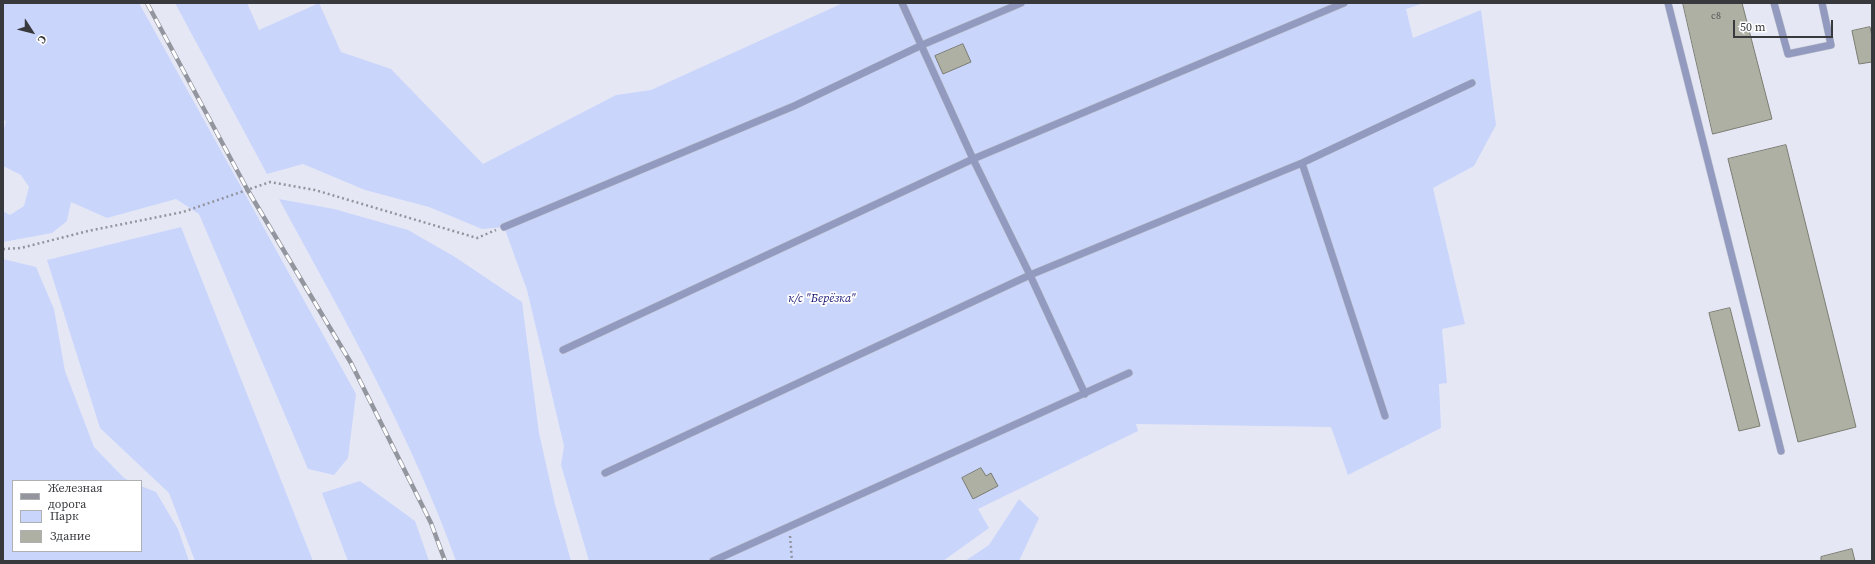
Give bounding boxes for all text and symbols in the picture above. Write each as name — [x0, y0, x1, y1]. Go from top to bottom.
house number: с8 — [1711, 10, 1721, 22]
north arrow — [12, 12, 52, 52]
scale bar — [1735, 12, 1835, 38]
text: 50 m — [1740, 19, 1766, 35]
text: С — [34, 32, 50, 47]
park label: к/с "Берёзка" — [788, 292, 856, 306]
legend — [12, 480, 142, 552]
text: Железная дорога — [48, 480, 103, 512]
text: Парк — [50, 508, 79, 524]
text: Здание — [50, 528, 91, 544]

